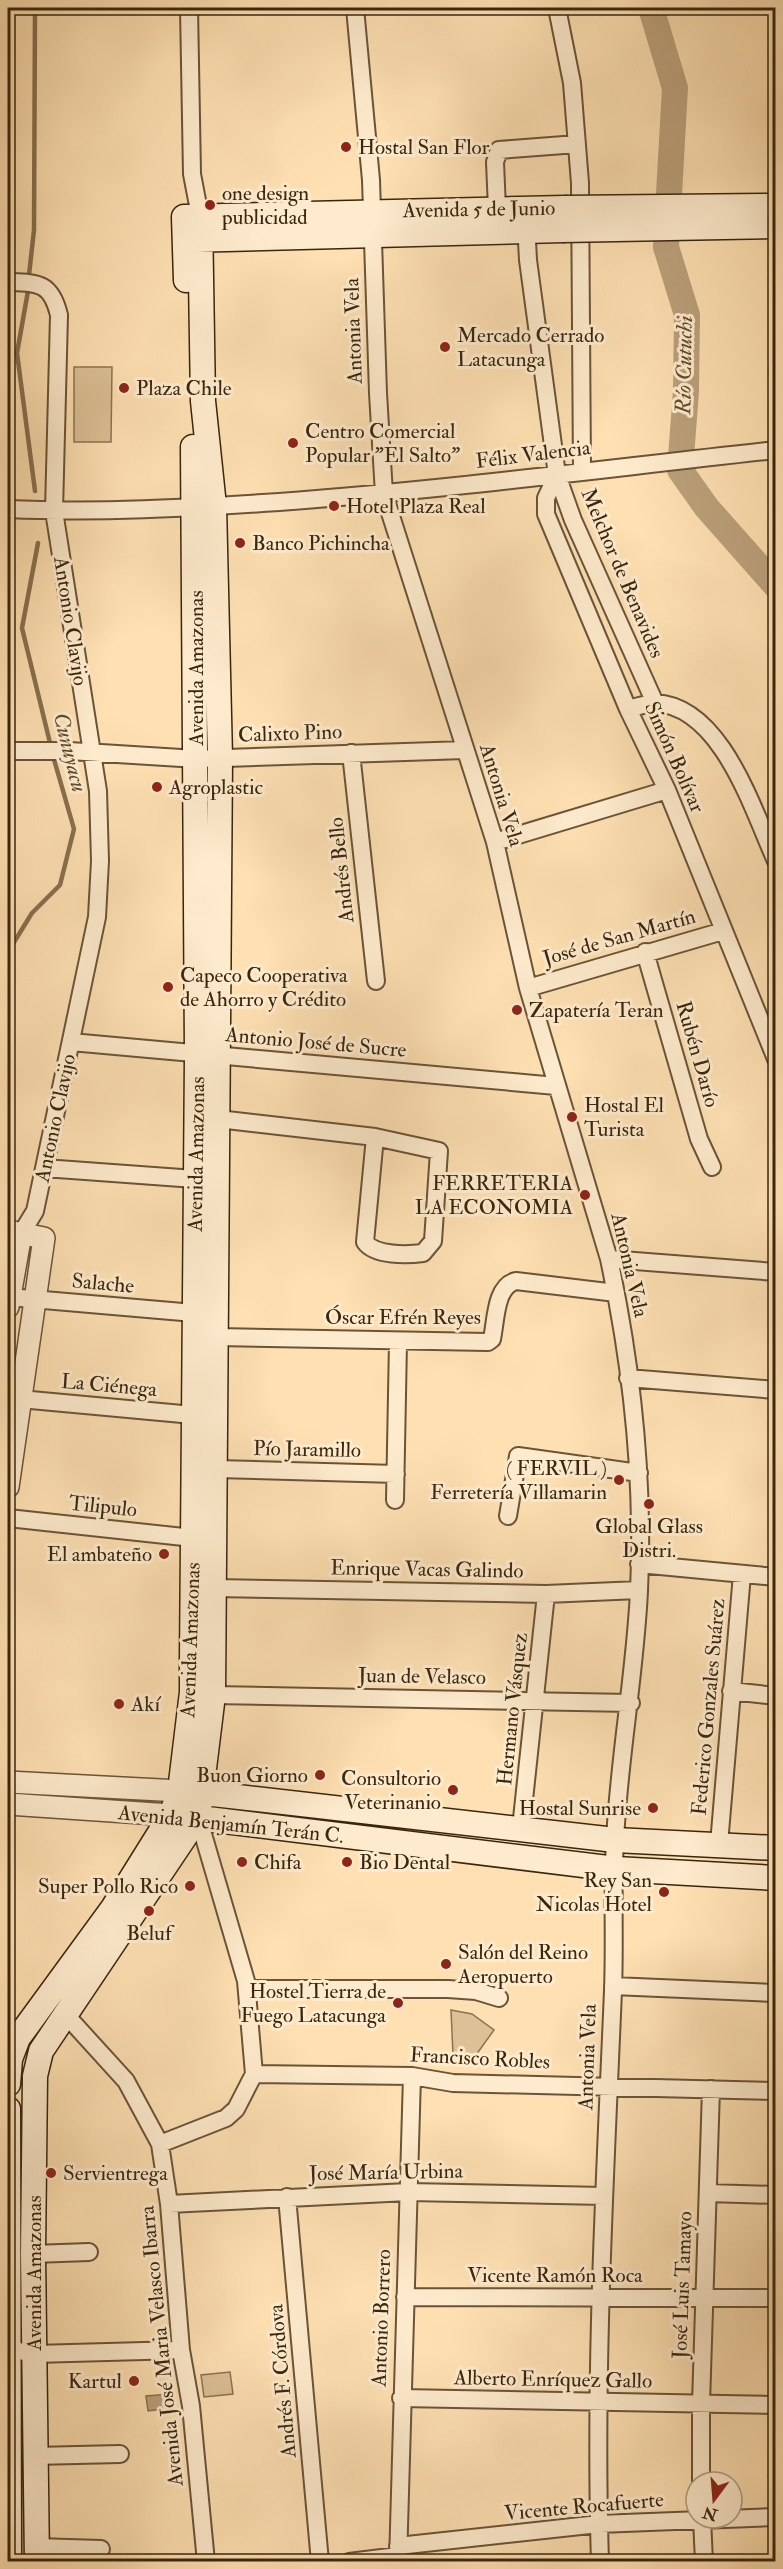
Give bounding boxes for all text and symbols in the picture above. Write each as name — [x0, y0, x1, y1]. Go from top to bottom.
place label: Hostal San Flor — [358, 134, 490, 161]
marker: Hostal San Flor — [339, 140, 353, 154]
place label: one design publicidad — [221, 180, 309, 231]
street label: Avenida 5 de Junio — [401, 195, 556, 224]
marker: one design publicidad — [203, 198, 217, 212]
street label: Antonia Vela — [338, 277, 369, 386]
water label: Río Cutuchi — [669, 315, 699, 416]
place label: Mercado Cerrado Latacunga — [457, 322, 604, 373]
marker: Mercado Cerrado Latacunga — [438, 340, 452, 354]
place label: Plaza Chile — [136, 375, 232, 402]
marker: Plaza Chile — [117, 381, 131, 395]
place label: Centro Comercial Popular "El Salto" — [305, 418, 460, 469]
street label: Félix Valencia — [474, 434, 592, 475]
marker: Centro Comercial Popular "El Salto" — [286, 436, 300, 450]
street label: Melchor de Benavides — [575, 484, 671, 662]
place label: Hotel Plaza Real — [346, 493, 486, 520]
marker: Hotel Plaza Real — [327, 499, 341, 513]
place label: Banco Pichincha — [252, 530, 390, 557]
marker: Banco Pichincha — [233, 536, 247, 550]
street label: Antonio Clavijo — [47, 554, 94, 688]
street label: Avenida Amazonas — [183, 590, 210, 747]
street label: Simón Bolívar — [638, 697, 711, 817]
water label: Cunuyacu — [47, 710, 93, 795]
street label: Calixto Pino — [238, 718, 343, 749]
street label: Antonia Vela — [473, 739, 530, 850]
place label: Agroplastic — [168, 774, 264, 801]
marker: Agroplastic — [150, 780, 164, 794]
street label: Andrés Bello — [323, 816, 361, 925]
street label: José de San Martín — [539, 903, 699, 972]
place label: Capeco Cooperativa de Ahorro y Crédito — [180, 962, 348, 1013]
marker: Capeco Cooperativa de Ahorro y Crédito — [161, 980, 175, 994]
place label: Zapatería Teran — [529, 997, 664, 1024]
street label: Rubén Darío — [670, 998, 726, 1110]
marker: Zapatería Teran — [510, 1003, 524, 1017]
street label: Antonio José de Sucre — [223, 1021, 408, 1064]
street label: Antonio Clavijo — [29, 1052, 82, 1186]
street label: Avenida Amazonas — [182, 1076, 211, 1233]
place label: Hostal El Turista — [584, 1092, 665, 1143]
marker: Hostal El Turista — [565, 1110, 579, 1124]
place label: FERRETERIA LA ECONOMIA — [415, 1170, 573, 1221]
marker: FERRETERIA LA ECONOMIA — [578, 1188, 592, 1202]
street label: Antonia Vela — [604, 1209, 655, 1320]
street label: Salache — [71, 1267, 136, 1300]
street label: Óscar Efrén Reyes — [325, 1304, 481, 1331]
street label: La Ciénega — [60, 1368, 158, 1403]
street label: Pío Jaramillo — [253, 1435, 361, 1464]
place label: ( FERVIL ) Ferretería Villamarin — [430, 1455, 607, 1506]
marker: ( FERVIL ) Ferretería Villamarin — [612, 1473, 626, 1487]
street label: Tilipulo — [67, 1489, 138, 1524]
marker: Global Glass Distri. — [642, 1497, 656, 1511]
place label: Global Glass Distri. — [595, 1513, 703, 1564]
place label: El ambateño — [47, 1541, 152, 1568]
marker: El ambateño — [157, 1547, 171, 1561]
street label: Enrique Vacas Galindo — [330, 1554, 524, 1585]
street label: Avenida Amazonas — [174, 1562, 207, 1719]
street label: Federico Gonzales Suárez — [686, 1597, 731, 1817]
street label: Hermano Vásquez — [491, 1631, 534, 1787]
street label: Juan de Velasco — [357, 1662, 486, 1691]
place label: Akí — [130, 1691, 161, 1718]
marker: Akí — [112, 1697, 126, 1711]
place label: Buon Giorno — [196, 1762, 308, 1789]
place label: Consultorio Veterinanio — [341, 1765, 441, 1816]
marker: Buon Giorno — [313, 1768, 327, 1782]
marker: Consultorio Veterinanio — [446, 1783, 460, 1797]
place label: Hostal Sunrise — [519, 1795, 641, 1822]
street label: Avenida Benjamín Terán C. — [116, 1799, 345, 1850]
marker: Hostal Sunrise — [646, 1801, 660, 1815]
place label: Chifa — [254, 1849, 302, 1876]
place label: Bio Dental — [359, 1849, 451, 1876]
marker: Chifa — [235, 1855, 249, 1869]
marker: Bio Dental — [340, 1855, 354, 1869]
place label: Rey San Nicolas Hotel — [536, 1867, 653, 1918]
place label: Super Pollo Rico — [38, 1873, 178, 1900]
marker: Super Pollo Rico — [183, 1879, 197, 1893]
marker: Rey San Nicolas Hotel — [657, 1885, 671, 1899]
marker: Beluf — [142, 1904, 156, 1918]
place label: Beluf — [126, 1920, 175, 1947]
place label: Salón del Reino Aeropuerto — [457, 1939, 588, 1990]
marker: Salón del Reino Aeropuerto — [439, 1957, 453, 1971]
place label: Hostel Tierra de Fuego Latacunga — [240, 1978, 386, 2029]
marker: Hostel Tierra de Fuego Latacunga — [391, 1996, 405, 2010]
street label: Antonia Vela — [572, 2003, 603, 2112]
street label: Francisco Robles — [409, 2041, 551, 2076]
street label: José María Urbina — [308, 2158, 464, 2187]
place label: Servientrega — [63, 2160, 168, 2187]
marker: Servientrega — [44, 2166, 58, 2180]
street label: Avenida Amazonas — [21, 2195, 48, 2352]
street label: Avenida José Maria Velasco Ibarra — [133, 2204, 190, 2488]
street label: José Luis Tamayo — [666, 2211, 699, 2360]
street label: Antonio Borrero — [366, 2249, 397, 2388]
street label: Vicente Ramón Roca — [467, 2262, 643, 2289]
street label: Andrés F. Córdova — [262, 2303, 303, 2460]
street label: Alberto Enríquez Gallo — [453, 2364, 652, 2395]
place label: Kartul — [68, 2368, 123, 2395]
marker: Kartul — [127, 2374, 141, 2388]
north arrow — [684, 2470, 744, 2530]
street label: Vicente Rocafuerte — [503, 2486, 665, 2527]
text: N — [700, 2502, 721, 2525]

